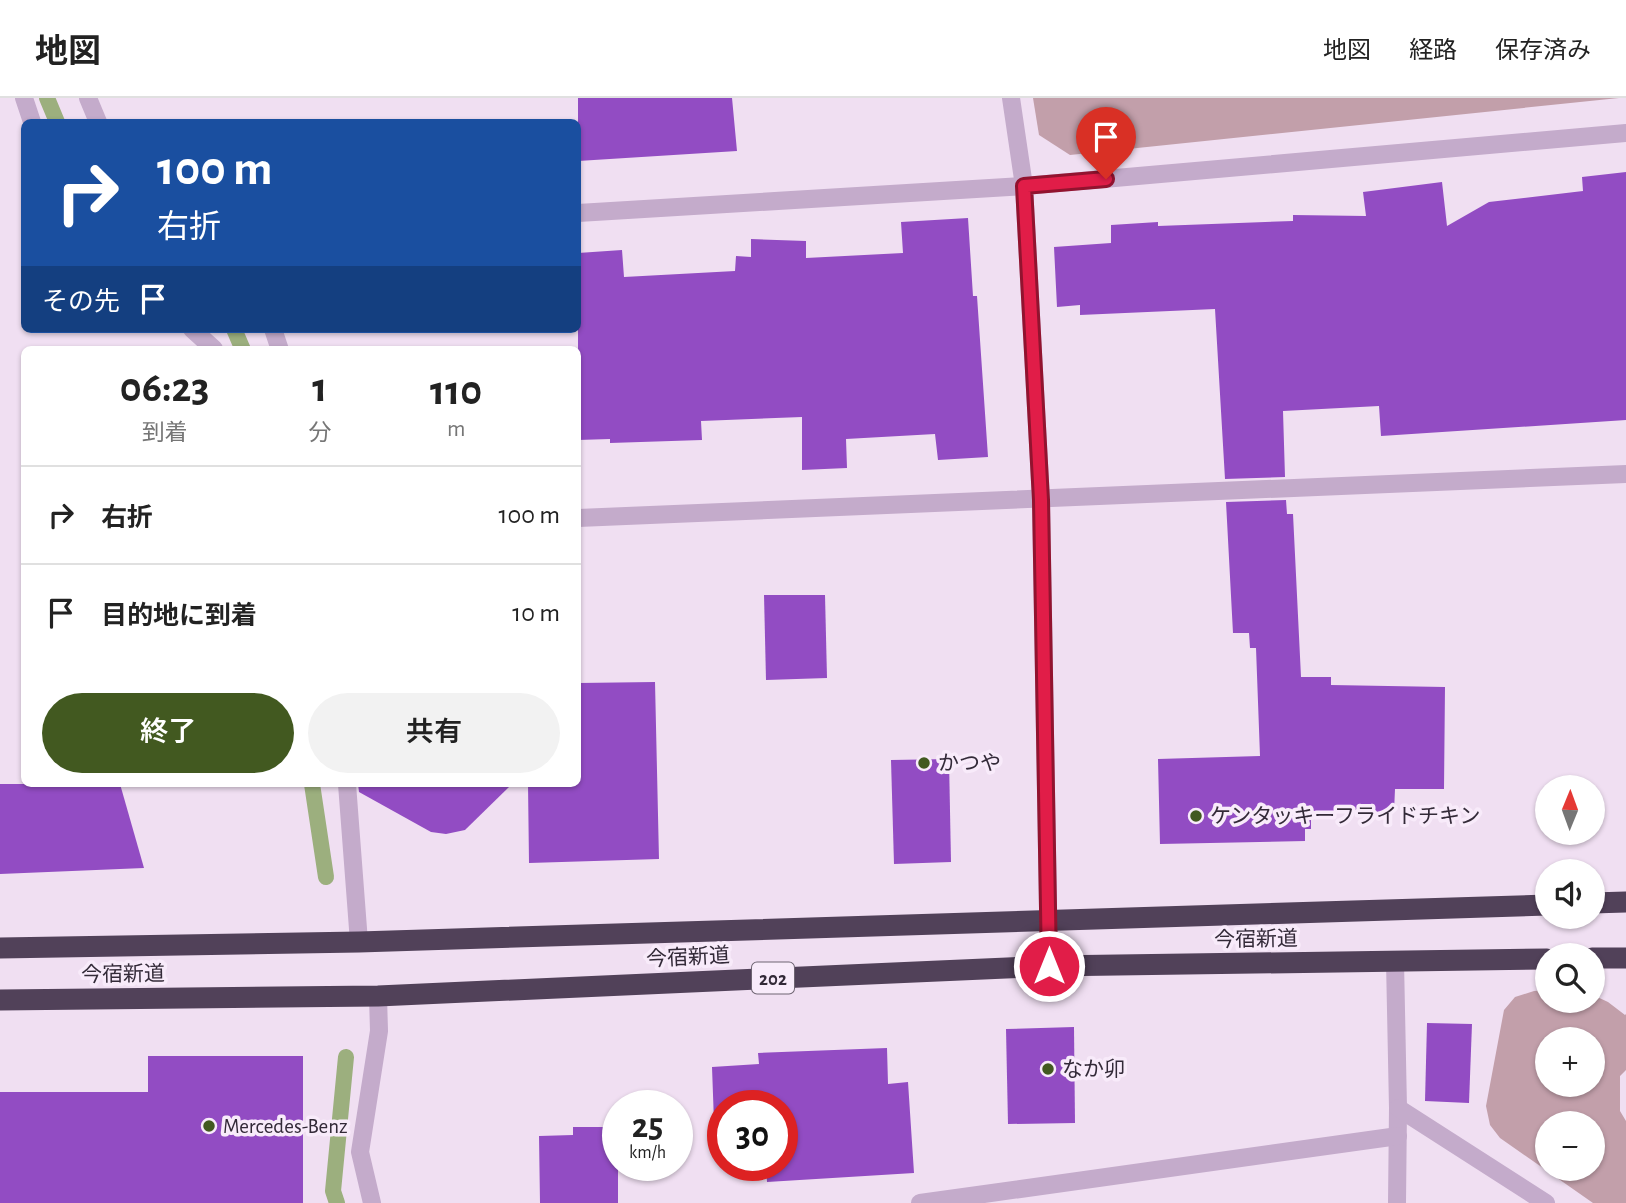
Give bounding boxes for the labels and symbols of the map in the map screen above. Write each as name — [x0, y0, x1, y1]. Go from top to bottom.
pin — [1076, 107, 1136, 179]
place label: かつや — [938, 753, 1001, 774]
marker: かつや — [916, 755, 932, 771]
north arrow — [1535, 775, 1605, 845]
place label: ケンタッキーフライドチキン — [1210, 805, 1480, 827]
marker: ケンタッキーフライドチキン — [1188, 808, 1204, 824]
street label: 今宿新道 — [1214, 927, 1298, 951]
position arrow — [1012, 929, 1086, 1003]
street label: 今宿新道 — [645, 944, 731, 970]
street label: 今宿新道 — [81, 962, 165, 986]
road number: 202 — [752, 962, 794, 993]
place label: なか卯 — [1062, 1058, 1125, 1080]
marker: なか卯 — [1040, 1061, 1056, 1077]
speed limit sign: 30 — [707, 1090, 798, 1181]
place label: Mercedes-Benz — [223, 1116, 348, 1137]
marker: Mercedes-Benz — [201, 1118, 217, 1134]

